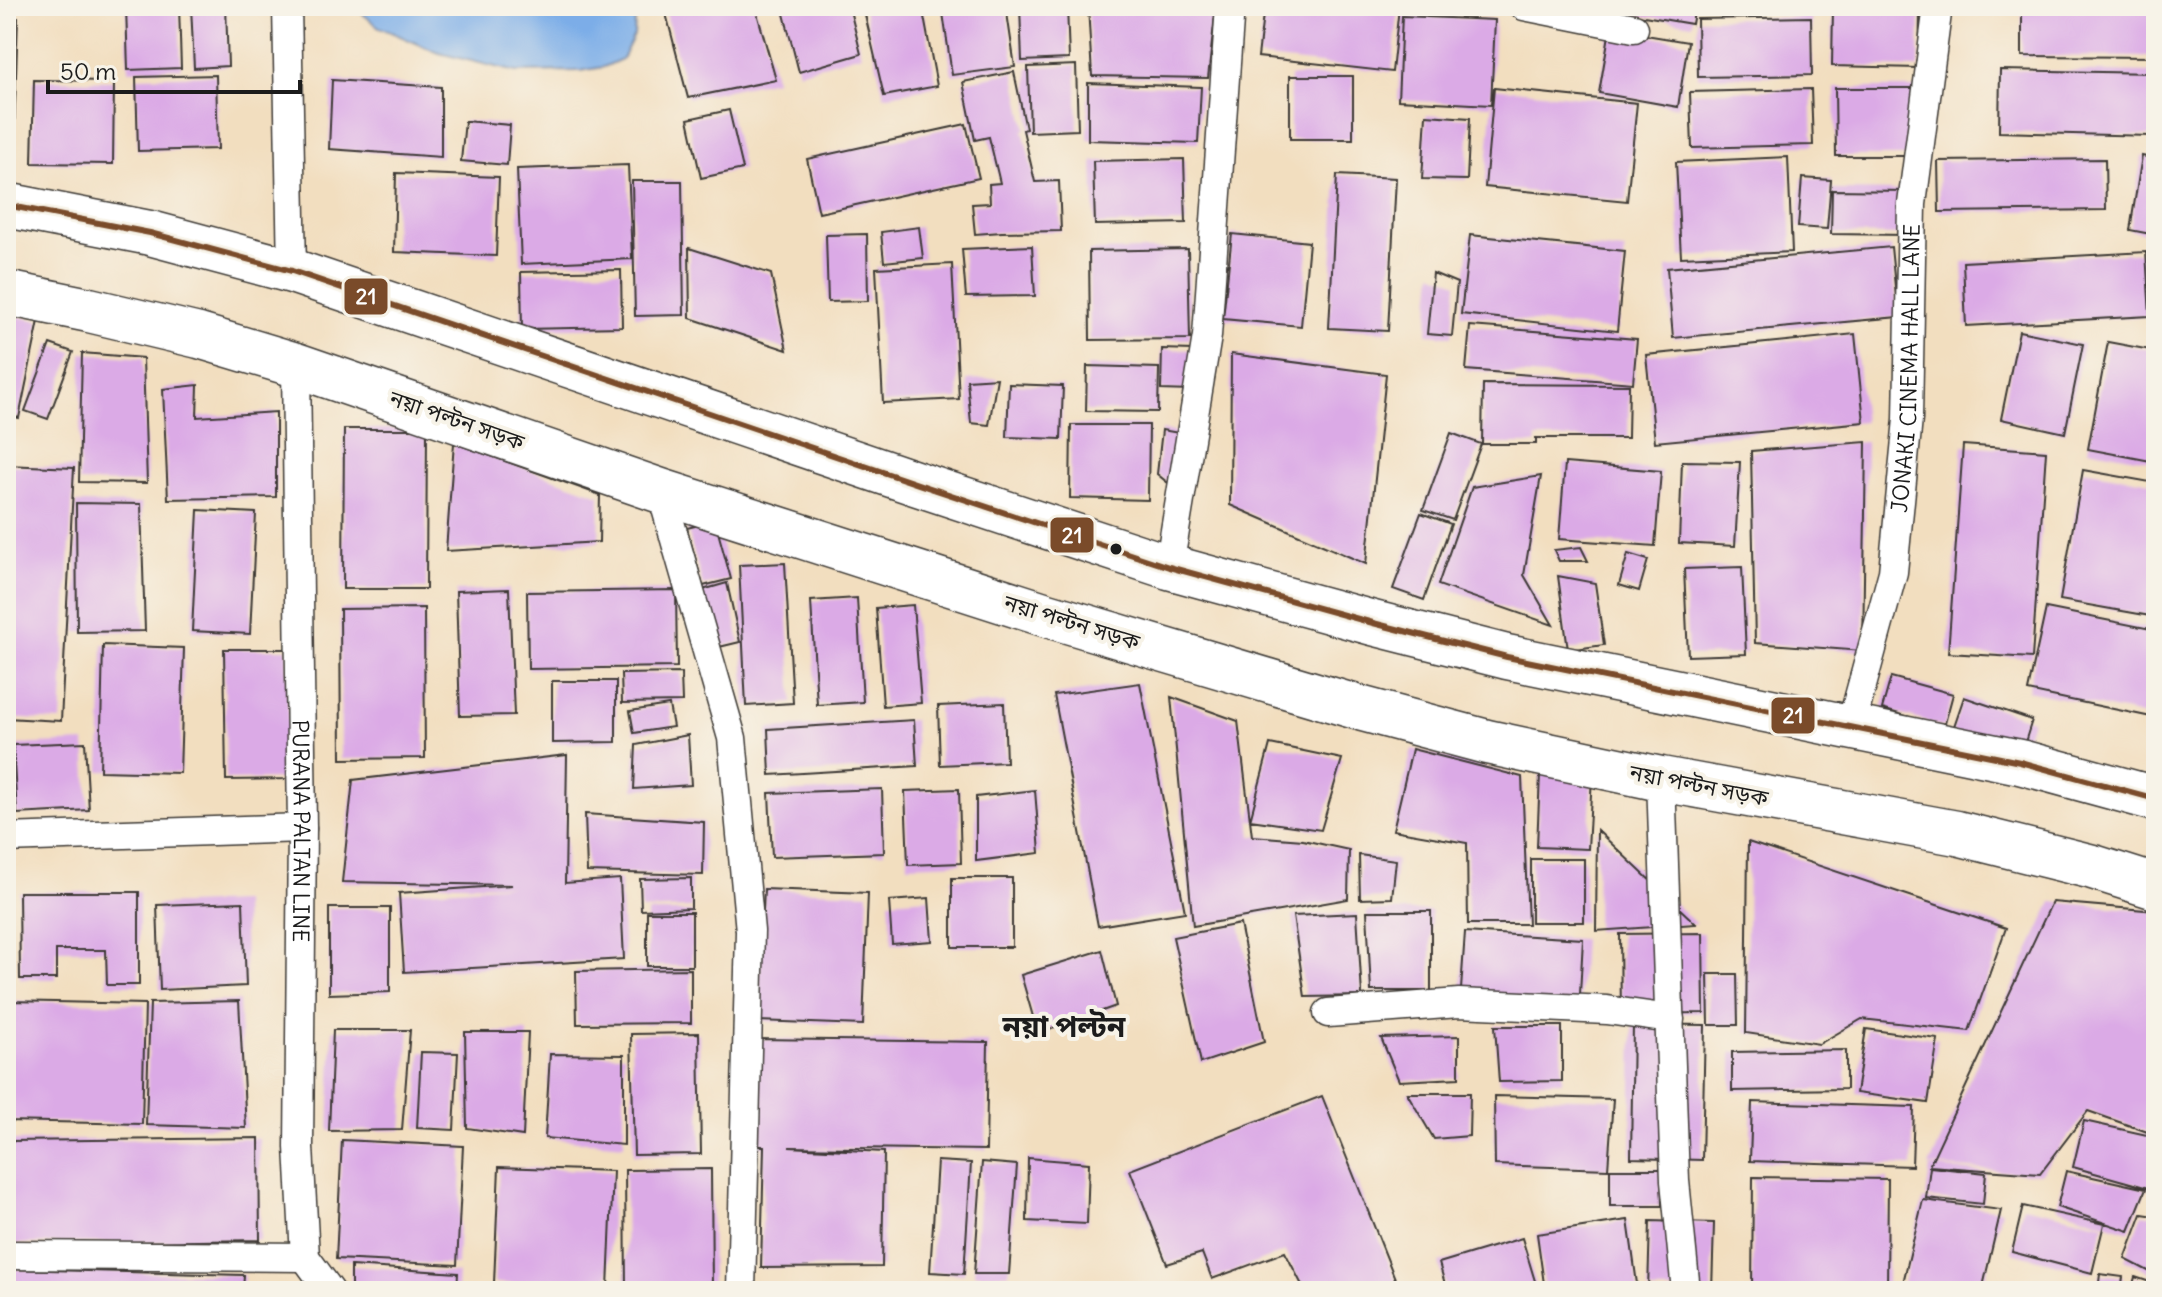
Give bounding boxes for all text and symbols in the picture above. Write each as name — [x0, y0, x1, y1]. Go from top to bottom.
scale bar — [48, 44, 300, 94]
text: 50 m — [60, 56, 116, 86]
street label: JONAKI CINEMA HALL LANE — [1885, 224, 1926, 514]
line badge: 21 — [343, 277, 389, 316]
text: 21 — [356, 282, 376, 310]
street label: নয়া পল্টন সড়ক — [385, 384, 528, 456]
line badge: 21 — [1049, 516, 1095, 554]
text: 21 — [1062, 521, 1082, 549]
unlabelled marker — [1108, 541, 1124, 557]
street label: নয়া পল্টন সড়ক — [1000, 588, 1143, 656]
line badge: 21 — [1770, 696, 1816, 735]
text: 21 — [1783, 701, 1803, 729]
street label: PURANA PALTAN LINE — [287, 720, 316, 942]
street label: নয়া পল্টন সড়ক — [1626, 758, 1771, 812]
district label: নয়া পল্টন — [1002, 1007, 1126, 1045]

